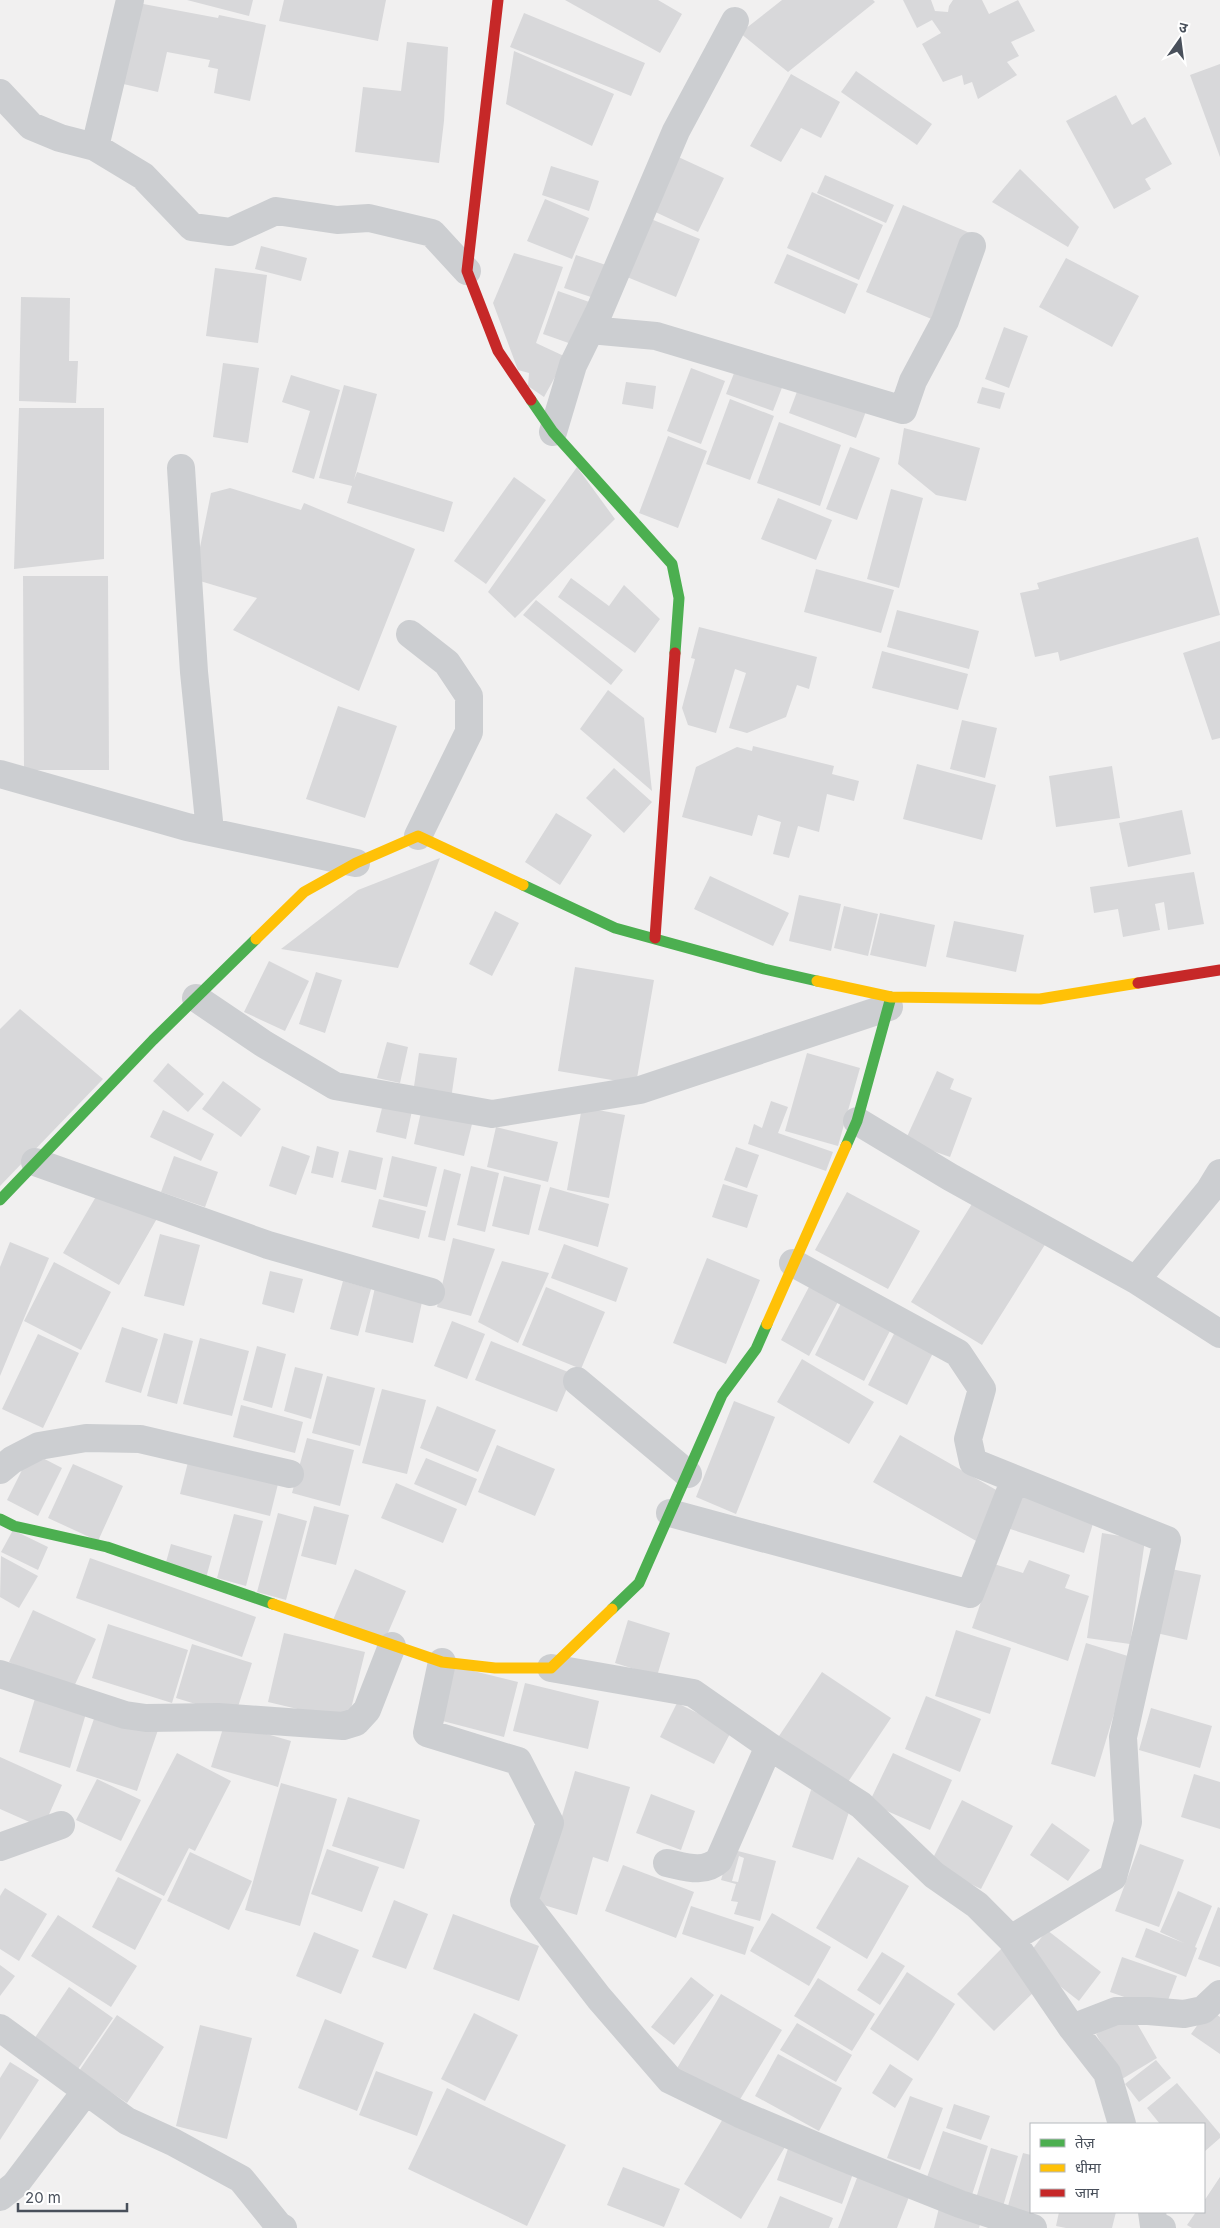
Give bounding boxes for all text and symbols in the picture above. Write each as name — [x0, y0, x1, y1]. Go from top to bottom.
north arrow — [1155, 15, 1205, 65]
text: उ — [1177, 18, 1190, 36]
legend — [1030, 2123, 1205, 2213]
text: तेज़ — [1075, 2133, 1096, 2152]
text: धीमा — [1075, 2158, 1102, 2177]
scale bar — [18, 2180, 126, 2212]
text: जाम — [1075, 2183, 1100, 2202]
text: 20 m — [25, 2188, 61, 2207]

